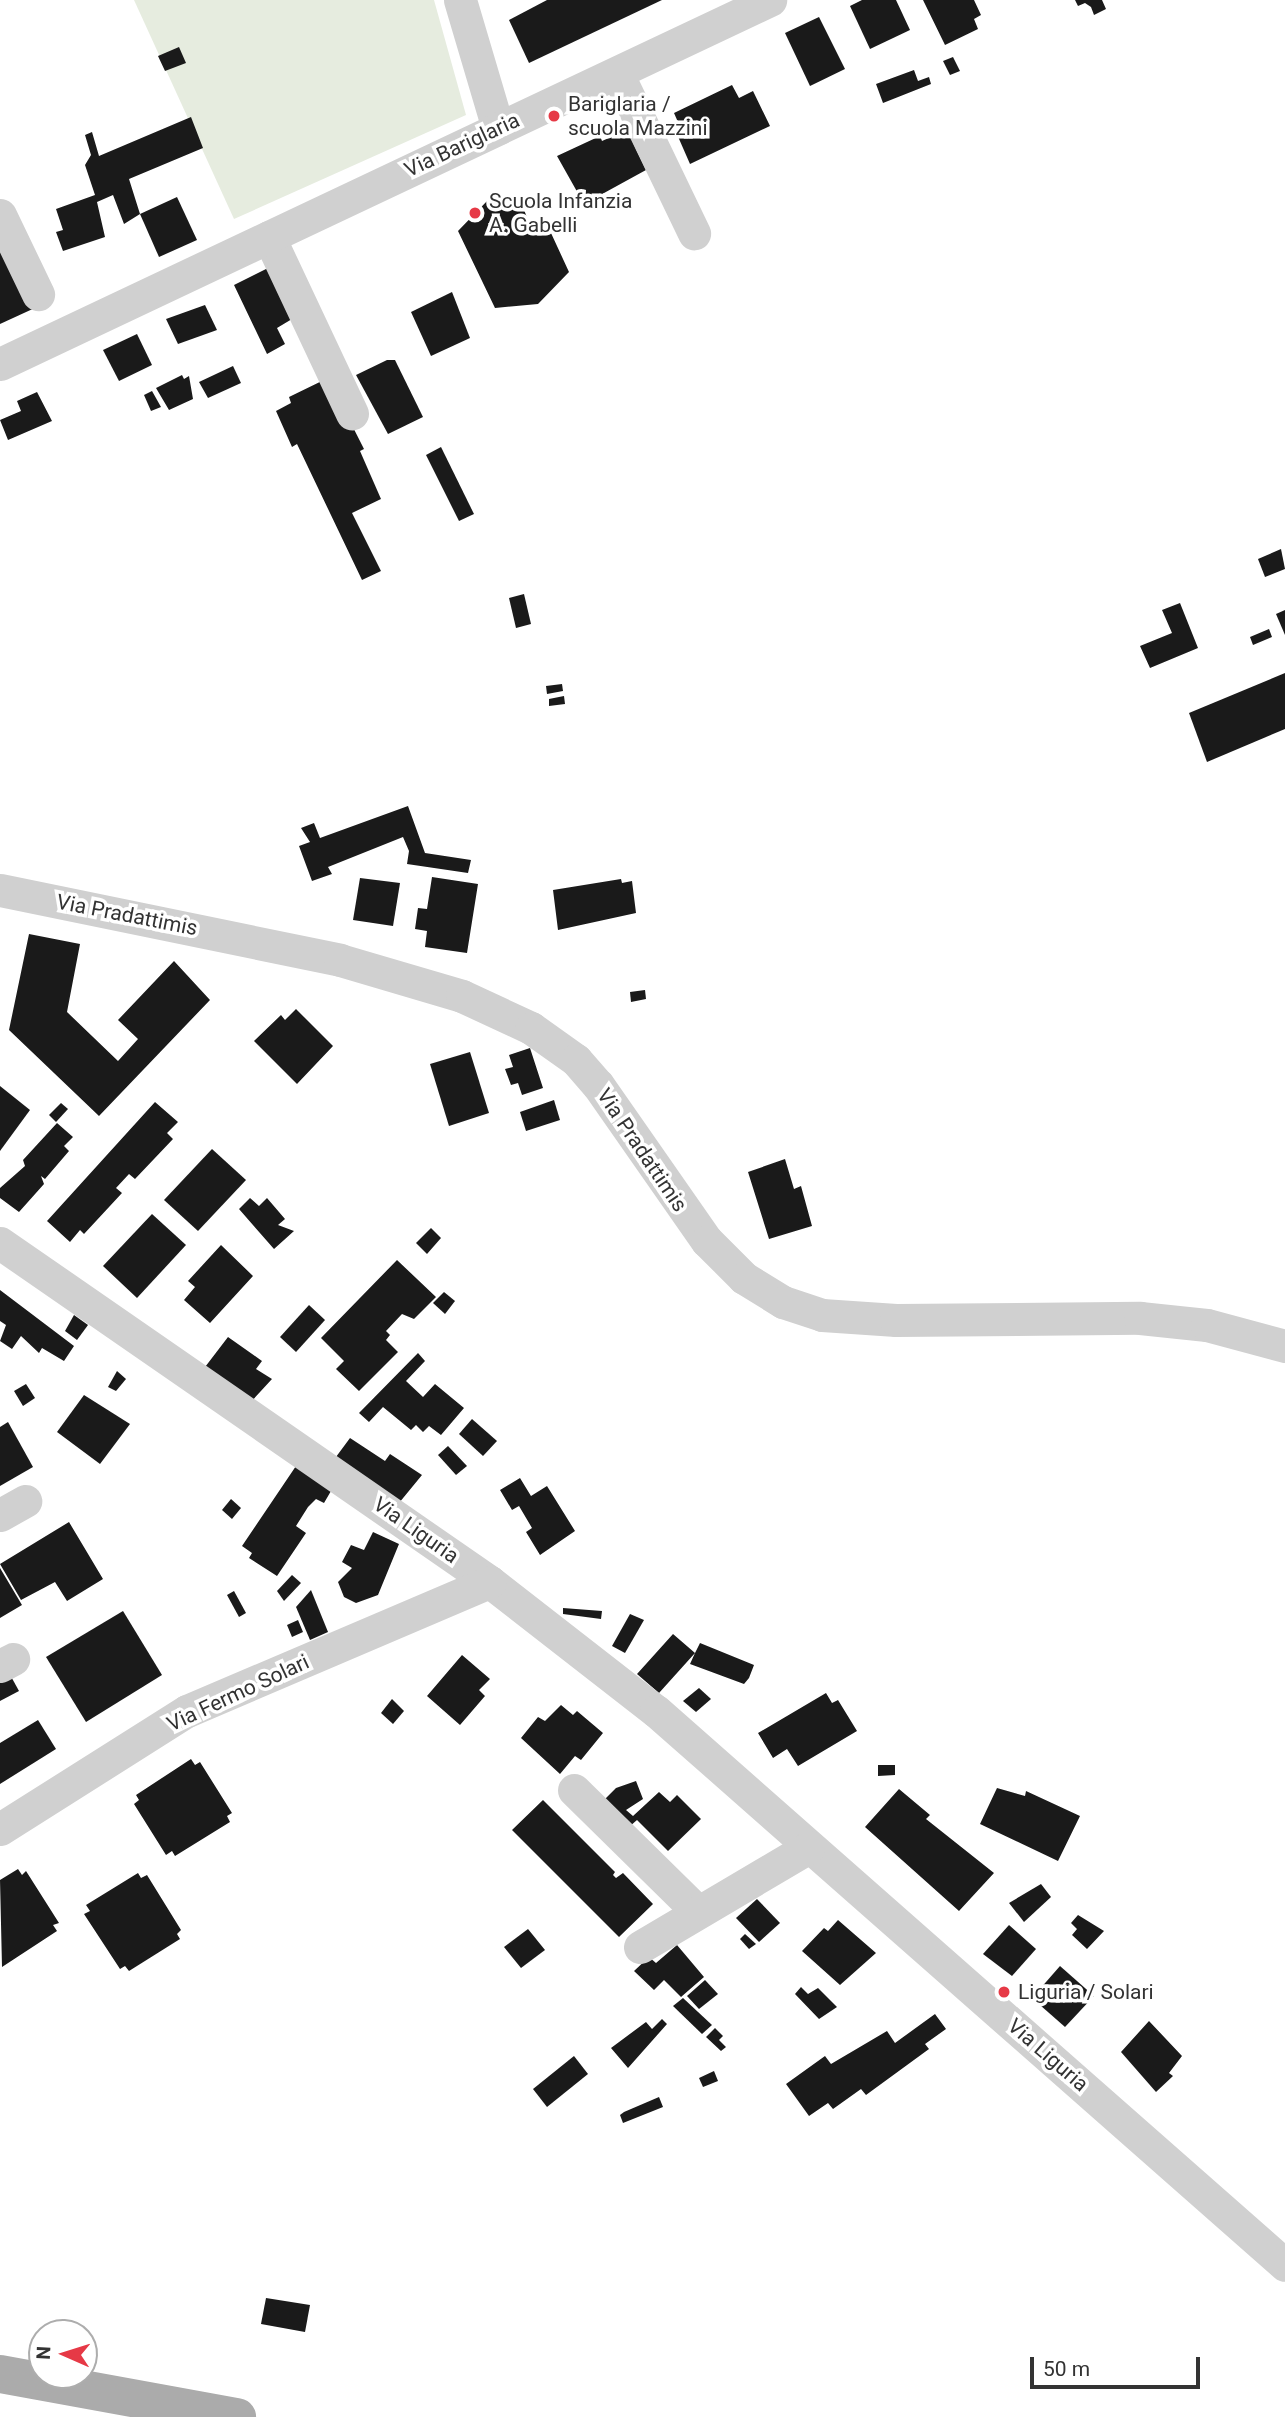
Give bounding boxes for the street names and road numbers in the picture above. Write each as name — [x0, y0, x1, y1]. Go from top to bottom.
street label: Via Bariglaria — [401, 107, 523, 183]
street label: Via Pradattimis — [54, 889, 200, 941]
street label: Via Pradattimis — [592, 1084, 692, 1216]
street label: Via Liguria — [368, 1491, 464, 1569]
street label: Via Fermo Solari — [163, 1649, 313, 1737]
street label: Via Liguria — [1003, 2013, 1093, 2097]

